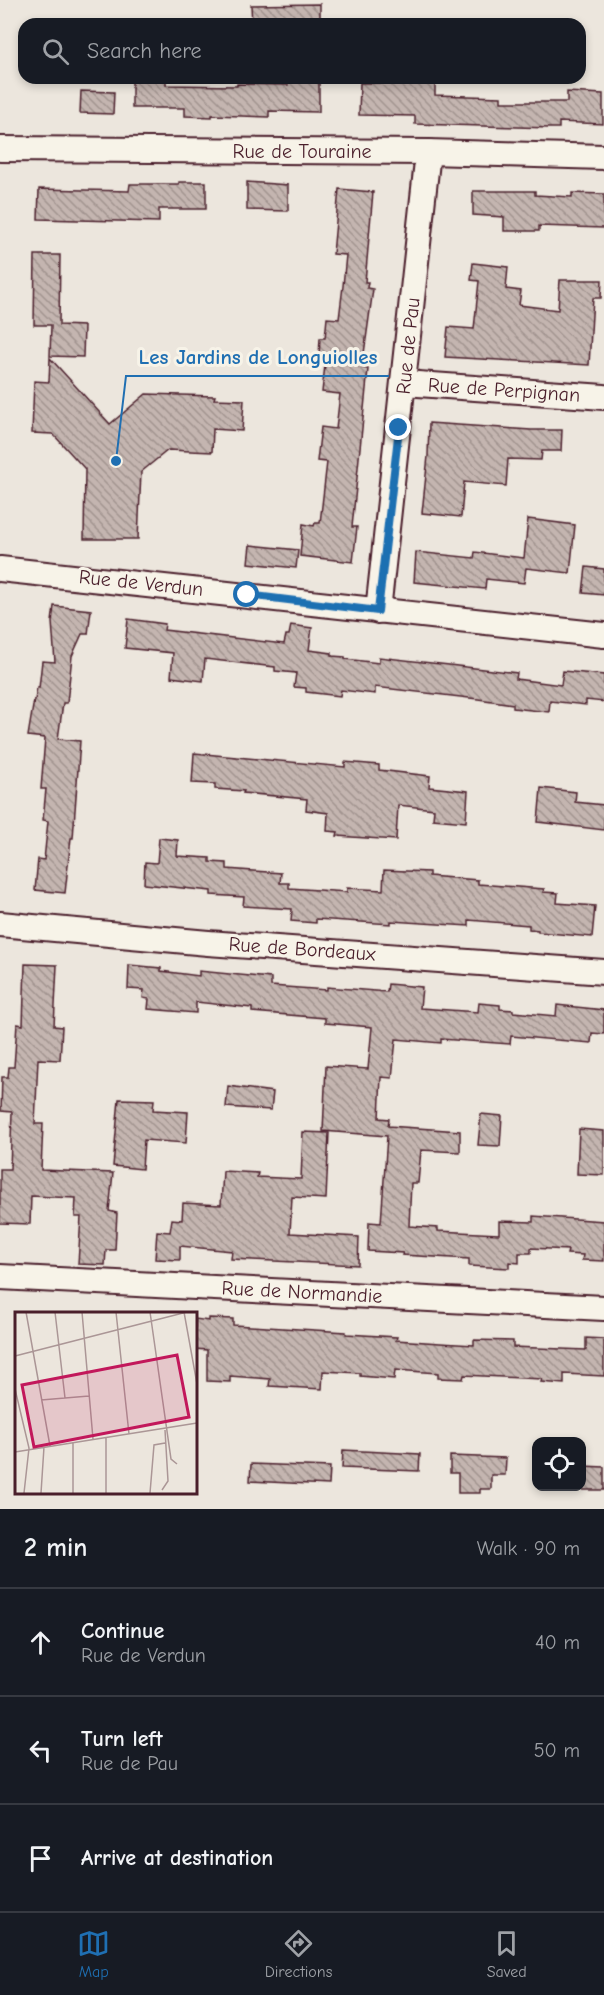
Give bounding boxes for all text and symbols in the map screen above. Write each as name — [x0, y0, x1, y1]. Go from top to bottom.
search box — [18, 18, 586, 84]
icon: search — [39, 35, 72, 68]
text: Search here — [87, 38, 202, 64]
street label: Rue de Touraine — [232, 140, 372, 163]
street label: Rue de Pau — [391, 297, 425, 395]
callout: Les Jardins de Longuiolles — [126, 337, 389, 376]
text: Les Jardins de Longuiolles — [138, 345, 378, 369]
street label: Rue de Perpignan — [427, 373, 581, 407]
route end — [385, 414, 411, 440]
street label: Rue de Verdun — [78, 565, 204, 601]
route start — [233, 581, 259, 607]
street label: Rue de Bordeaux — [228, 932, 377, 966]
street label: Rue de Normandie — [221, 1276, 383, 1308]
inset map — [15, 1312, 196, 1494]
map controls — [532, 1437, 586, 1491]
button: locate — [532, 1437, 586, 1491]
text: 2 min — [24, 1533, 87, 1563]
text: Walk · 90 m — [477, 1537, 580, 1560]
text: Continue — [81, 1618, 164, 1644]
icon: ahead — [24, 1626, 57, 1659]
text: 40 m — [535, 1631, 580, 1654]
text: Rue de Verdun — [81, 1644, 206, 1667]
text: Turn left — [81, 1726, 163, 1752]
icon: left — [24, 1734, 57, 1767]
text: 50 m — [534, 1739, 580, 1762]
text: Rue de Pau — [81, 1752, 178, 1775]
icon: arrive — [24, 1842, 57, 1875]
text: Arrive at destination — [81, 1845, 273, 1871]
tab: Map — [77, 1927, 110, 1981]
tab: Directions — [265, 1927, 332, 1981]
tab: Saved — [487, 1927, 527, 1981]

